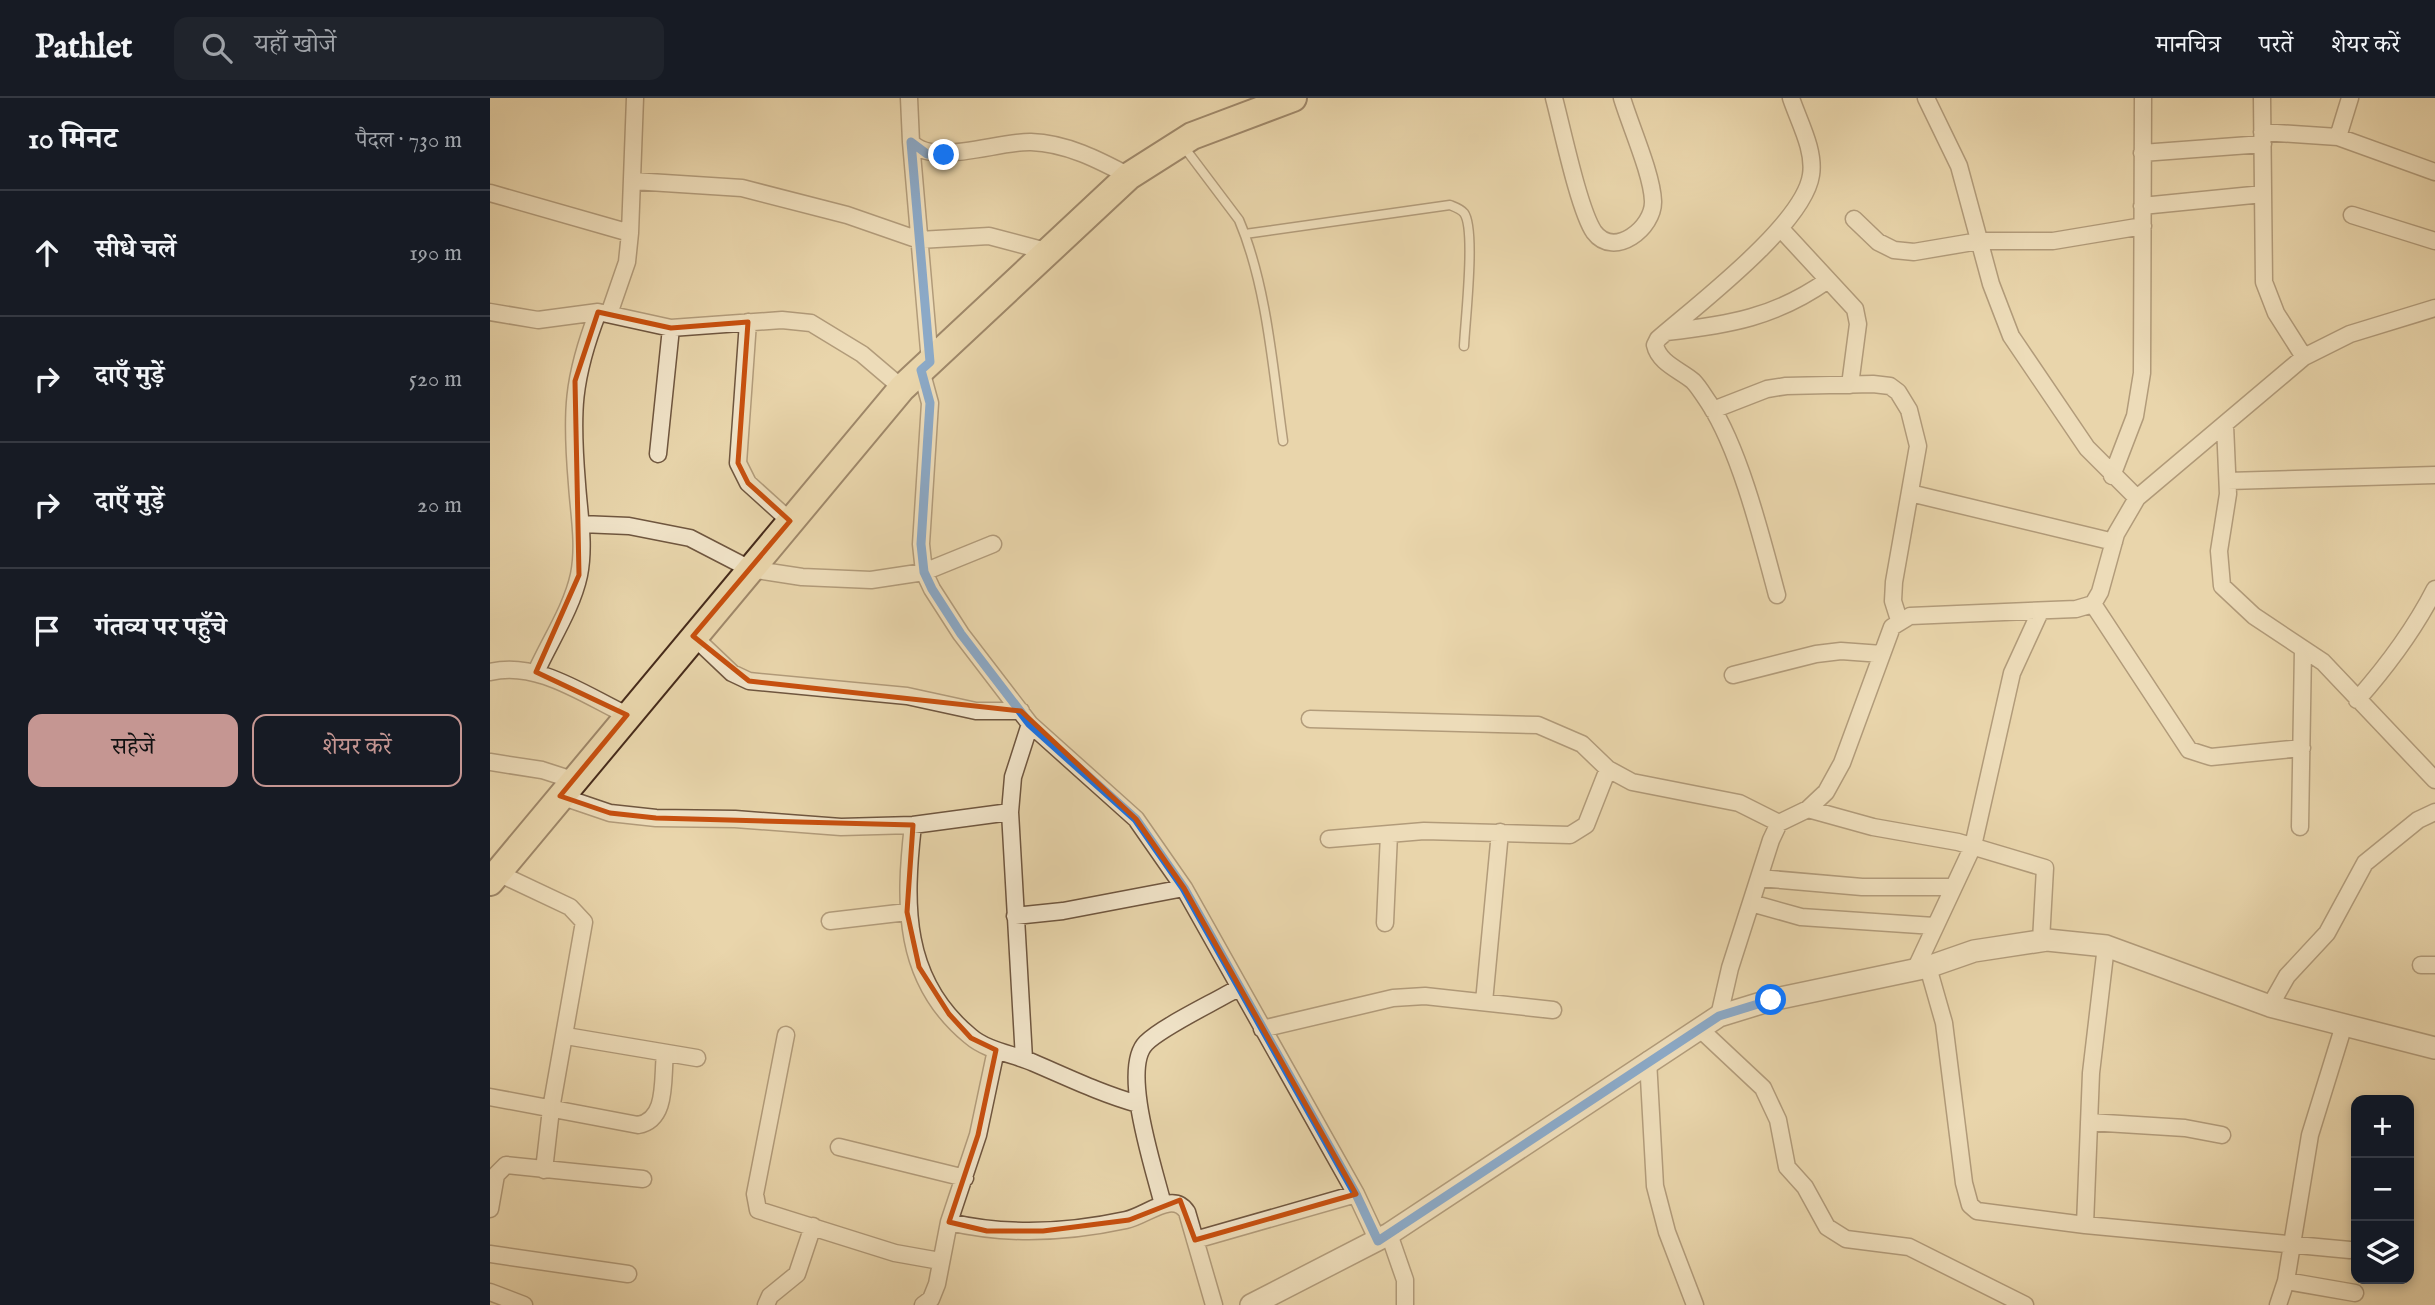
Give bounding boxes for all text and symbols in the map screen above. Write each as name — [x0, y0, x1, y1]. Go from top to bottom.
search box — [174, 17, 664, 80]
text: Pathlet — [35, 27, 132, 69]
text: यहाँ खोजें — [254, 28, 336, 61]
icon: search — [198, 29, 236, 67]
text: मानचित्र — [2156, 30, 2221, 61]
text: परतें — [2259, 30, 2293, 61]
text: शेयर करें — [2331, 30, 2400, 61]
text: 10 मिनट — [28, 121, 117, 159]
text: पैदल · 730 m — [356, 126, 462, 155]
route end — [928, 139, 959, 170]
text: सीधे चलें — [95, 233, 176, 266]
icon: ahead — [28, 234, 66, 272]
text: 190 m — [409, 239, 462, 268]
text: दाएँ मुड़ें — [95, 359, 164, 392]
icon: right — [28, 360, 66, 398]
text: 520 m — [409, 365, 462, 394]
text: दाएँ मुड़ें — [95, 485, 164, 518]
icon: right — [28, 486, 66, 524]
text: 20 m — [417, 491, 462, 520]
text: गंतव्य पर पहुँचे — [95, 611, 227, 644]
icon: arrive — [28, 612, 66, 650]
button: सहेजें — [28, 714, 238, 787]
button: शेयर करें — [252, 714, 462, 787]
route start — [1755, 984, 1786, 1015]
map controls — [2351, 1095, 2414, 1284]
button: + — [2351, 1095, 2414, 1158]
button: − — [2351, 1158, 2414, 1221]
button: layers — [2351, 1221, 2414, 1284]

